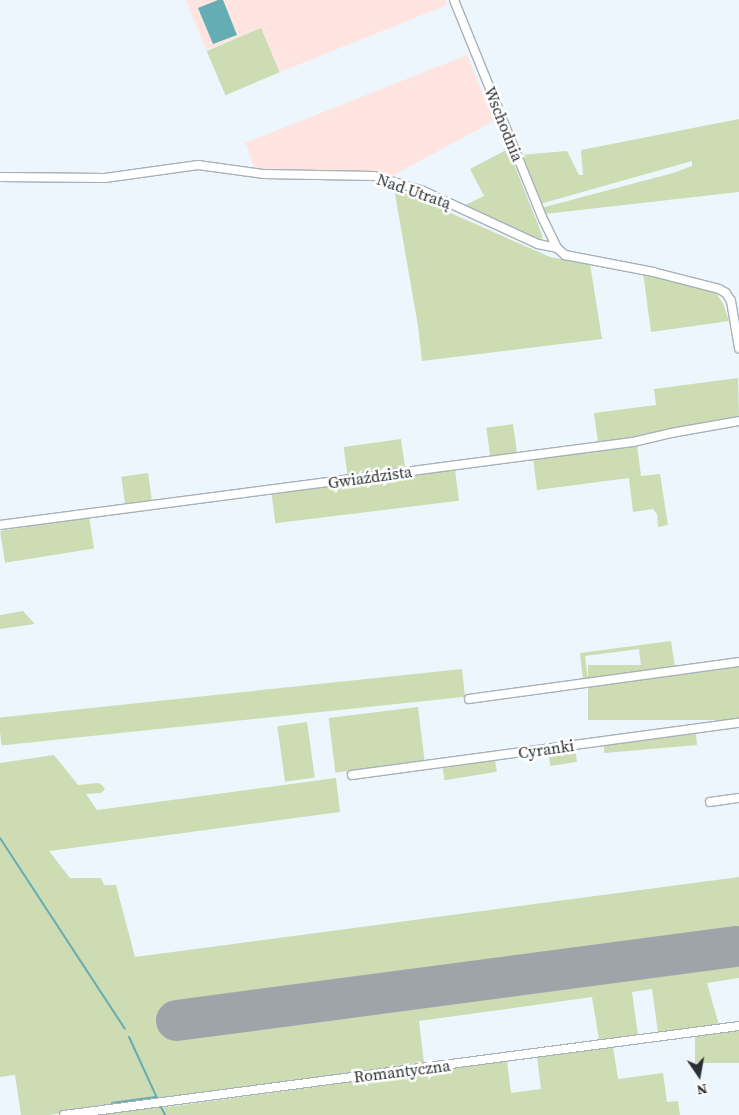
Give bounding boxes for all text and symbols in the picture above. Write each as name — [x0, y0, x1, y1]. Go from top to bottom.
street label: Wschodnia — [480, 84, 528, 164]
street label: Nad Utratą — [374, 169, 454, 213]
street label: Gwiaździsta — [327, 462, 413, 492]
street label: Cyranki — [517, 736, 575, 762]
north arrow — [674, 1050, 724, 1100]
street label: Romantyczna — [353, 1056, 451, 1086]
text: N — [695, 1079, 709, 1101]

